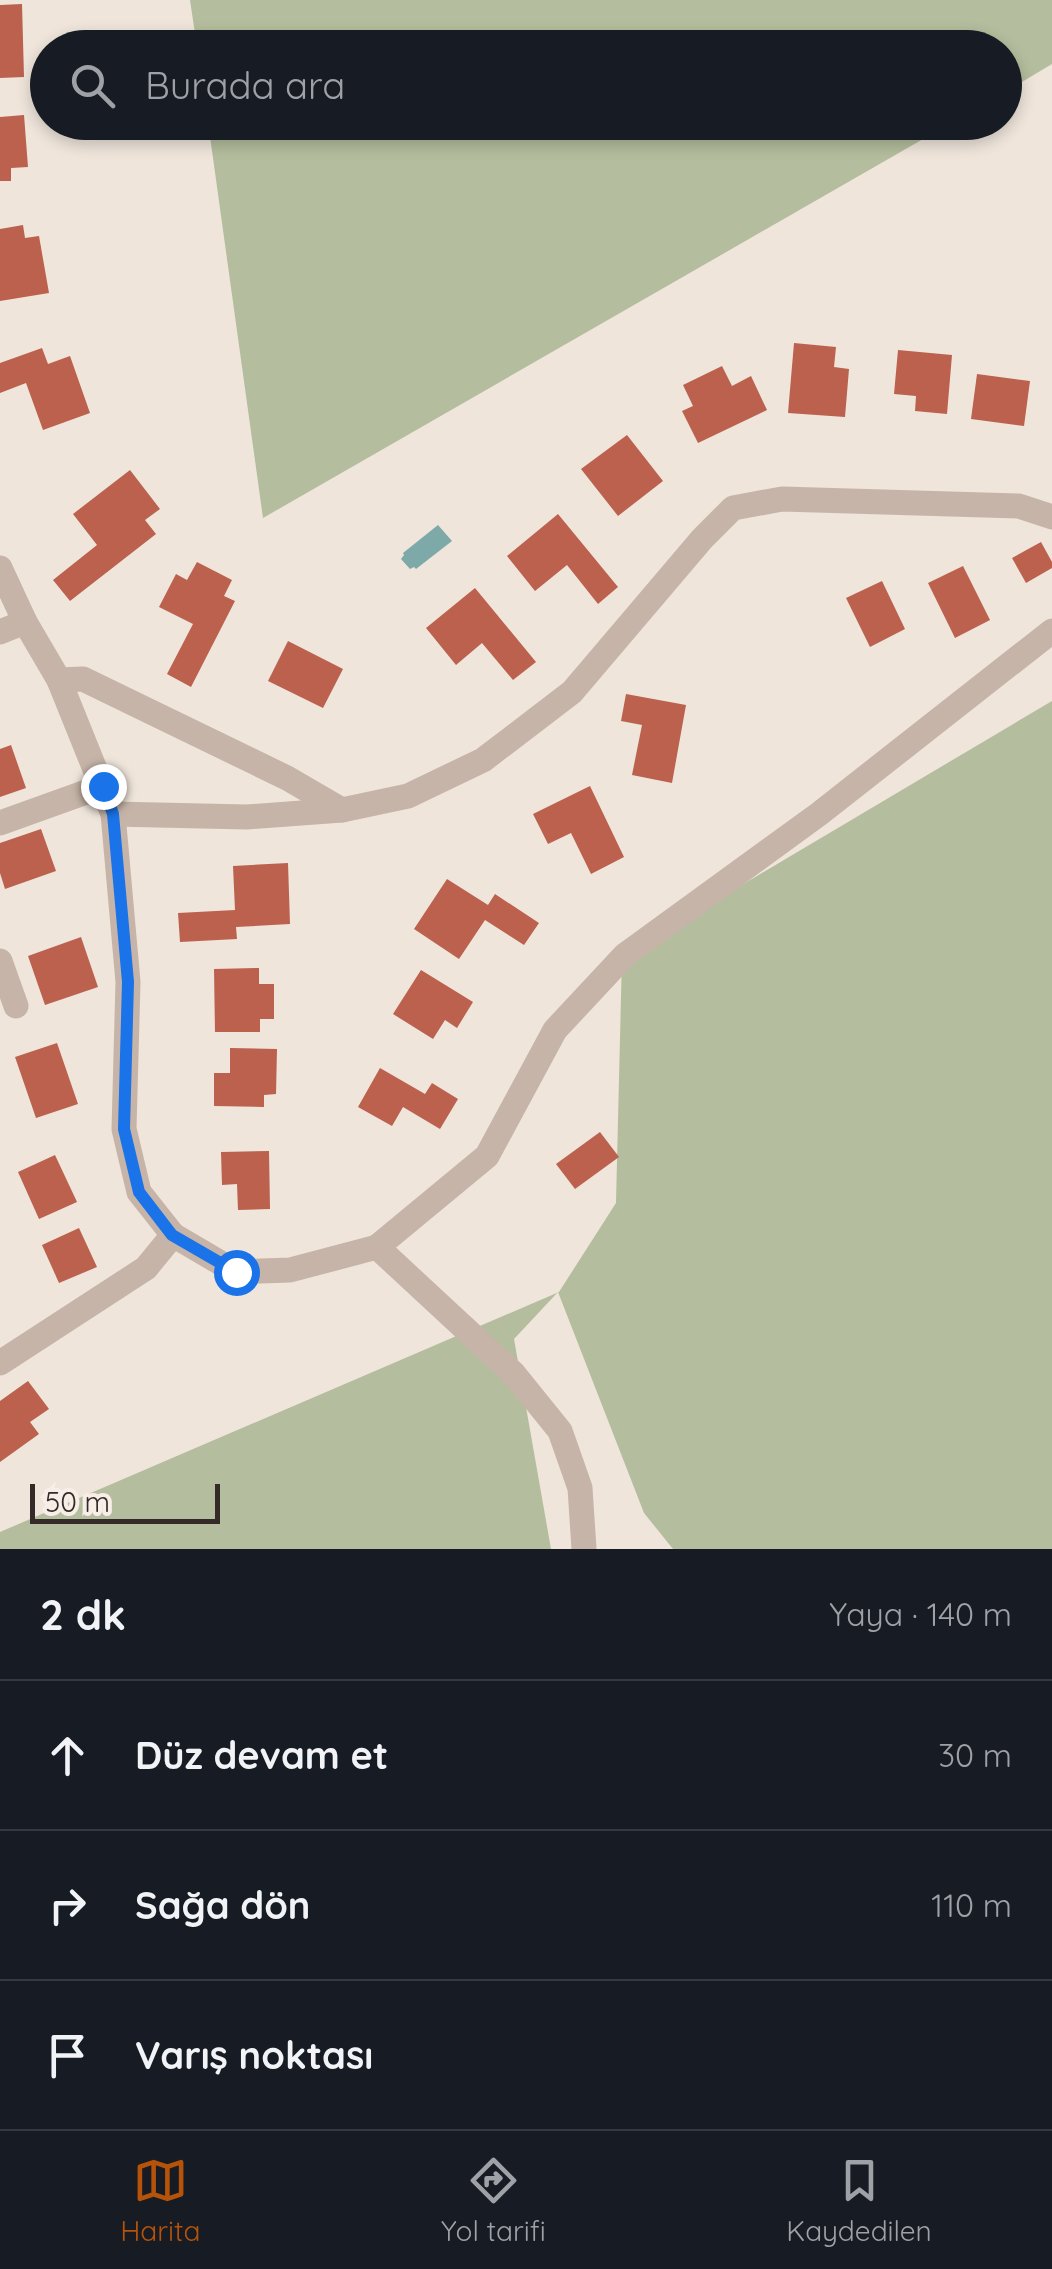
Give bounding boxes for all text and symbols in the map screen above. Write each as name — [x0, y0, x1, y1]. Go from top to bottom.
search box — [30, 30, 1022, 140]
icon: search — [65, 58, 120, 113]
text: Burada ara — [145, 61, 345, 109]
route end — [81, 764, 127, 810]
route start — [214, 1250, 260, 1296]
scale bar — [30, 1479, 220, 1524]
text: 50 m — [45, 1484, 110, 1519]
text: 2 dk — [40, 1588, 126, 1641]
text: Yaya · 140 m — [829, 1594, 1012, 1634]
icon: ahead — [40, 1728, 95, 1783]
text: Düz devam et — [135, 1731, 388, 1779]
text: 30 m — [938, 1735, 1012, 1775]
icon: right — [40, 1878, 95, 1933]
text: Sağa dön — [135, 1881, 311, 1929]
text: 110 m — [931, 1885, 1012, 1925]
icon: arrive — [40, 2028, 95, 2083]
text: Varış noktası — [135, 2031, 373, 2079]
tab: Harita — [120, 2153, 201, 2248]
tab: Yol tarifi — [441, 2153, 546, 2248]
tab: Kaydedilen — [786, 2153, 932, 2248]

